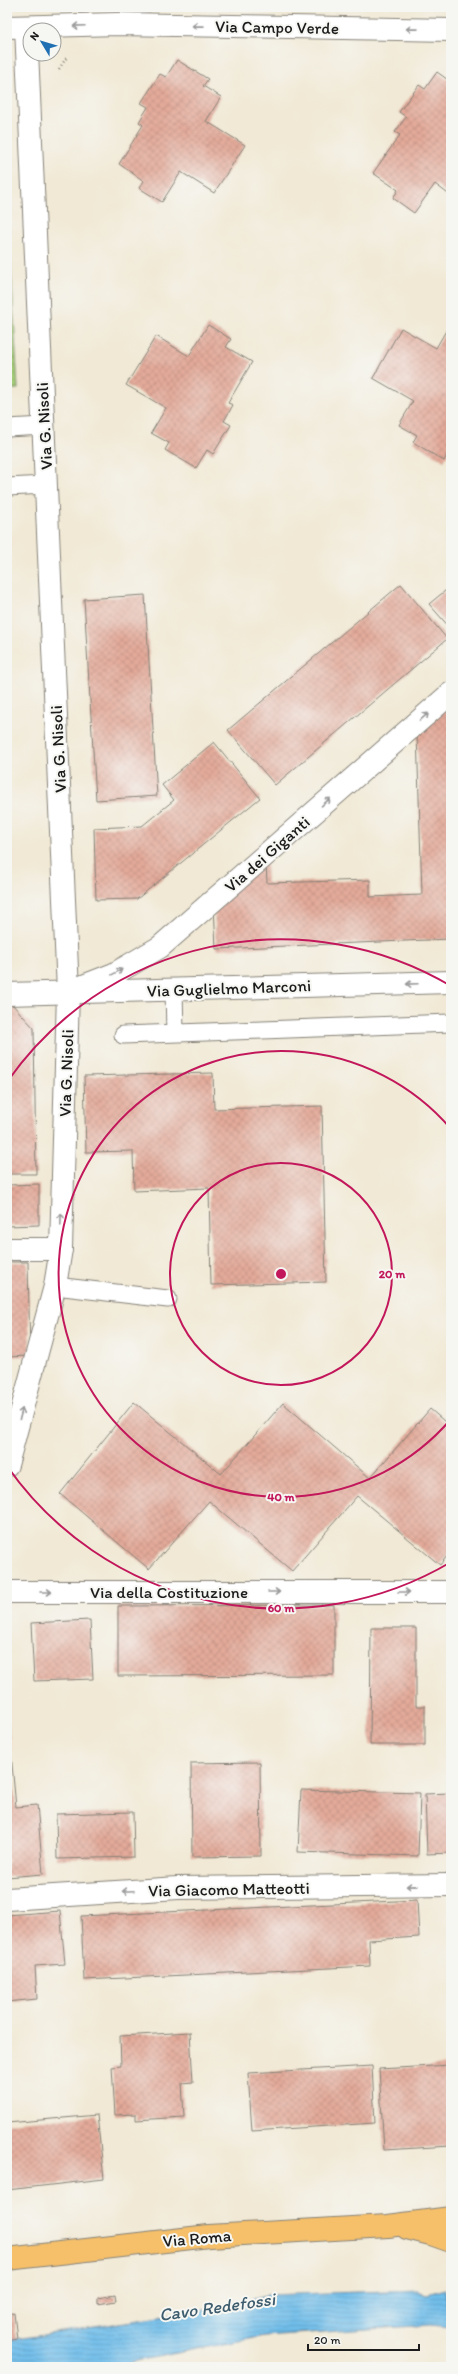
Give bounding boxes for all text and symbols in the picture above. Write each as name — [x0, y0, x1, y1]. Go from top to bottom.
street label: Via Campo Verde — [215, 16, 339, 38]
north arrow — [22, 22, 62, 62]
one-way arrow — [73, 22, 86, 29]
one-way arrow — [192, 22, 205, 29]
one-way arrow — [406, 25, 419, 33]
text: N — [27, 29, 42, 43]
street label: Via G. Nisoli — [32, 382, 56, 470]
street label: Via G. Nisoli — [46, 705, 70, 793]
one-way arrow — [419, 712, 430, 721]
one-way arrow — [321, 798, 331, 807]
street label: Via dei Giganti — [220, 812, 314, 896]
one-way arrow — [111, 967, 123, 975]
street label: Via Guglielmo Marconi — [146, 975, 312, 1001]
one-way arrow — [406, 980, 419, 987]
street label: Via G. Nisoli — [54, 1029, 78, 1117]
one-way arrow — [58, 1213, 65, 1226]
centre of rings — [274, 1267, 288, 1281]
text: 20 m — [379, 1267, 406, 1281]
one-way arrow — [18, 1408, 25, 1421]
text: 40 m — [267, 1490, 296, 1504]
street label: Via della Costituzione — [90, 1582, 248, 1602]
one-way arrow — [39, 1588, 52, 1596]
one-way arrow — [267, 1588, 280, 1596]
one-way arrow — [397, 1588, 410, 1596]
text: 60 m — [268, 1601, 295, 1615]
street label: Via Giacomo Matteotti — [148, 1878, 310, 1900]
one-way arrow — [406, 1882, 419, 1890]
one-way arrow — [122, 1888, 135, 1895]
street label: Via Roma — [162, 2225, 232, 2251]
water label: Cavo Redefossi — [158, 2288, 279, 2326]
scale bar — [308, 2326, 419, 2352]
text: 20 m — [314, 2333, 341, 2347]

